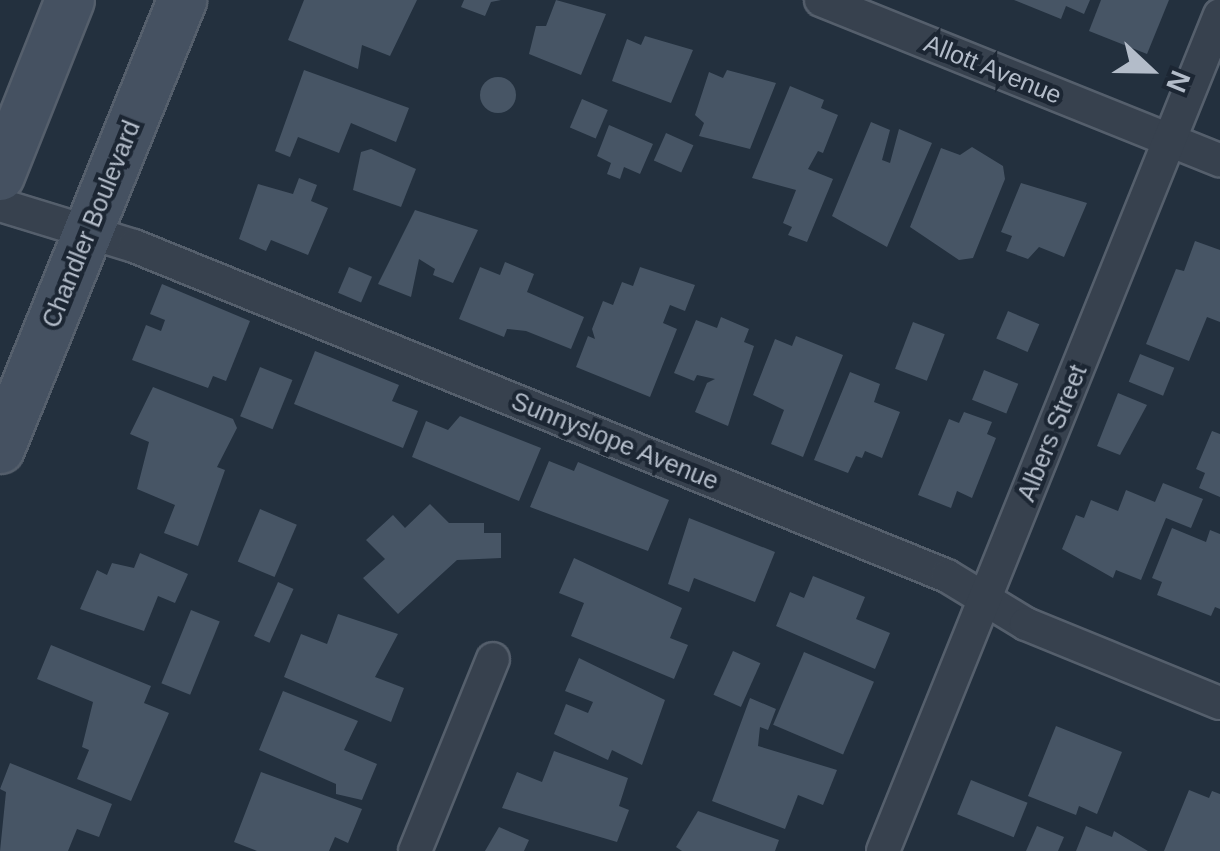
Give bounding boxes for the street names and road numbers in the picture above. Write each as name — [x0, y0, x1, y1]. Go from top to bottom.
street label: Allott Avenue — [919, 28, 1067, 110]
street label: Chandler Boulevard — [36, 116, 146, 332]
street label: Albers Street — [1011, 360, 1093, 506]
street label: Sunnyslope Avenue — [506, 386, 724, 496]

